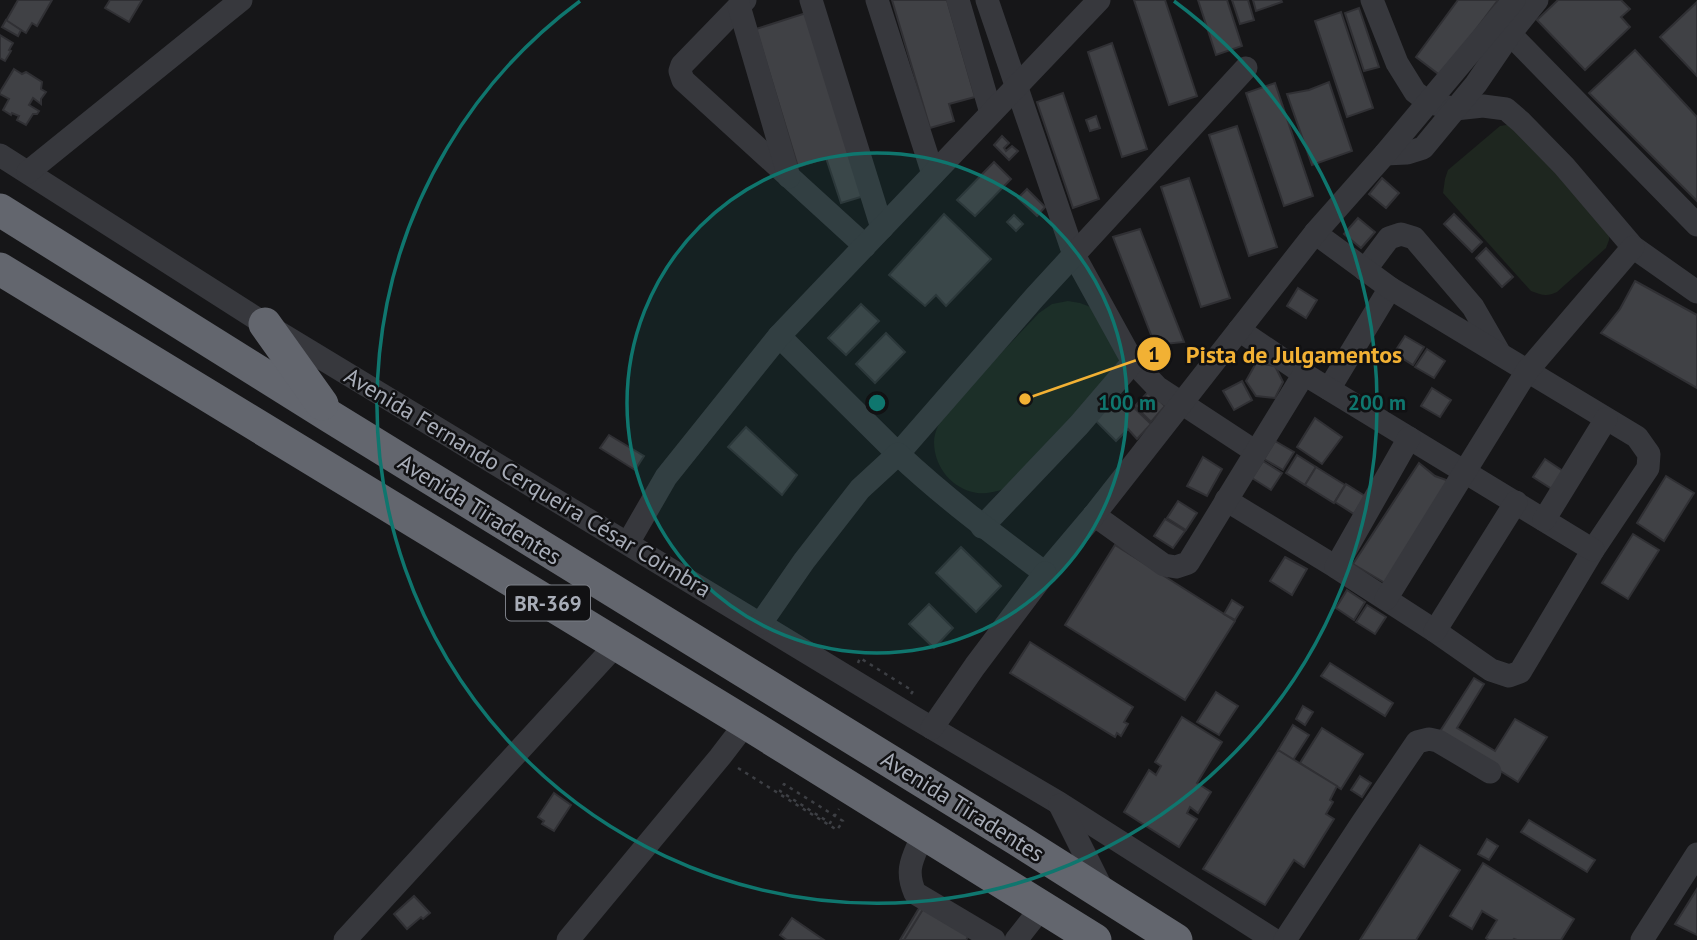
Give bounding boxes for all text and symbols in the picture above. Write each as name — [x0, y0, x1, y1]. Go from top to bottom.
callout: Pista de Julgamentos — [1136, 332, 1416, 377]
text: Pista de Julgamentos — [1186, 339, 1402, 370]
text: 1 — [1148, 341, 1160, 368]
street label: Avenida Fernando Cerqueira César Coimbra — [339, 361, 717, 603]
text: 100 m — [1098, 389, 1156, 416]
text: 200 m — [1348, 389, 1406, 416]
centre of rings — [865, 391, 889, 415]
street label: Avenida Tiradentes — [393, 447, 567, 571]
road number: BR-369 — [506, 586, 590, 620]
street label: Avenida Tiradentes — [876, 744, 1050, 868]

